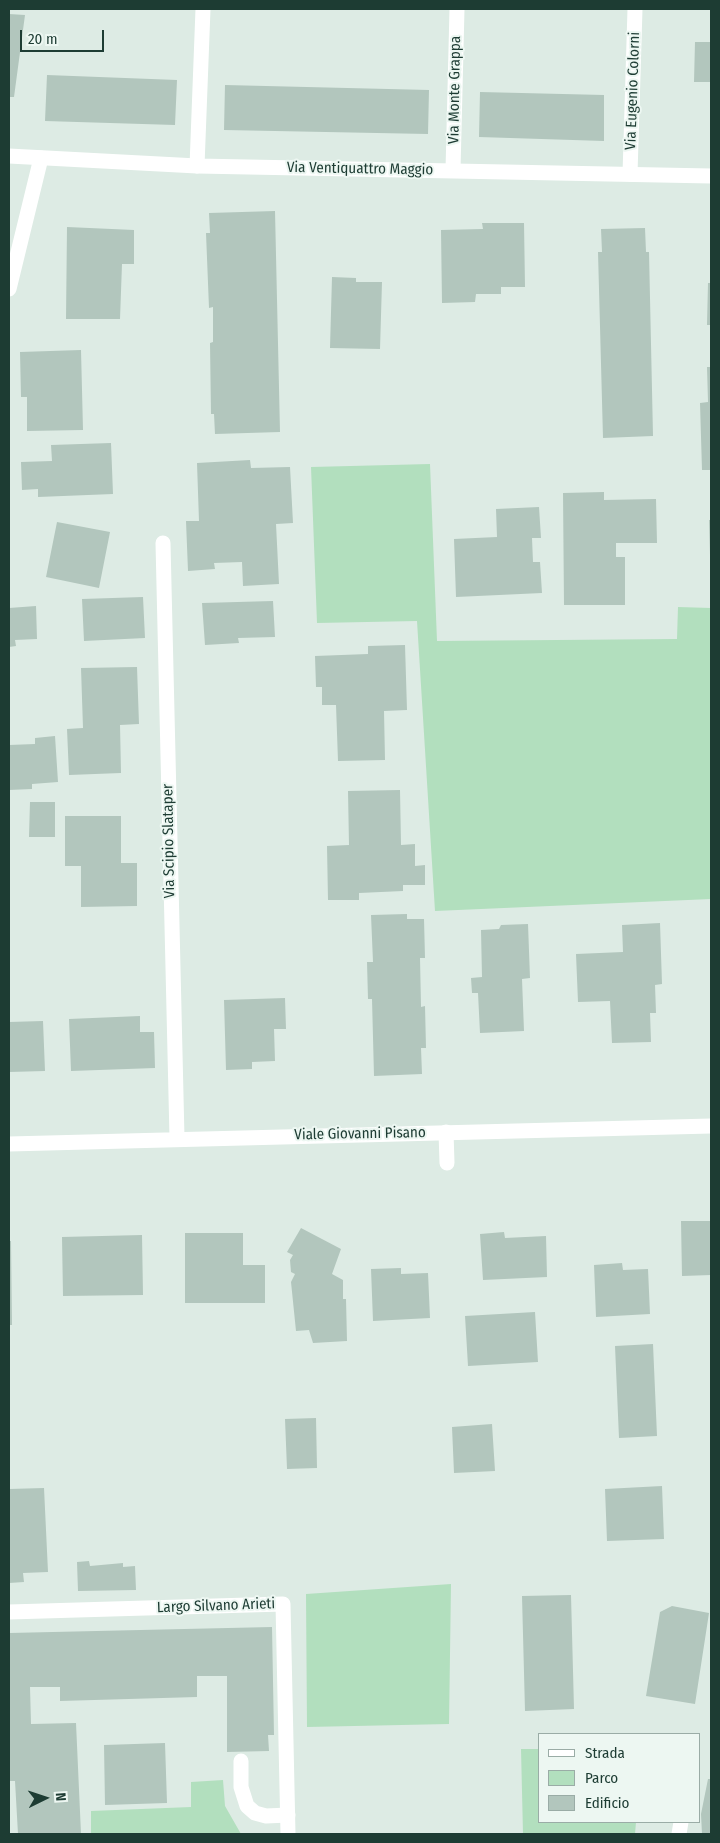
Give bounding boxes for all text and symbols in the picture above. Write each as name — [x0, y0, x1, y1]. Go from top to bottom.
scale bar — [22, 20, 106, 52]
text: 20 m — [28, 30, 58, 48]
street label: Via Eugenio Colorni — [622, 32, 644, 150]
street label: Via Monte Grappa — [445, 36, 465, 144]
street label: Via Ventiquattro Maggio — [287, 159, 433, 179]
street label: Via Scipio Slataper — [159, 784, 179, 898]
street label: Viale Giovanni Pisano — [294, 1124, 426, 1144]
street label: Largo Silvano Arieti — [157, 1595, 275, 1617]
legend — [538, 1733, 700, 1823]
text: Strada — [585, 1744, 625, 1762]
text: Parco — [585, 1769, 618, 1787]
north arrow — [20, 1773, 70, 1823]
text: N — [52, 1792, 69, 1802]
text: Edificio — [585, 1794, 630, 1812]

